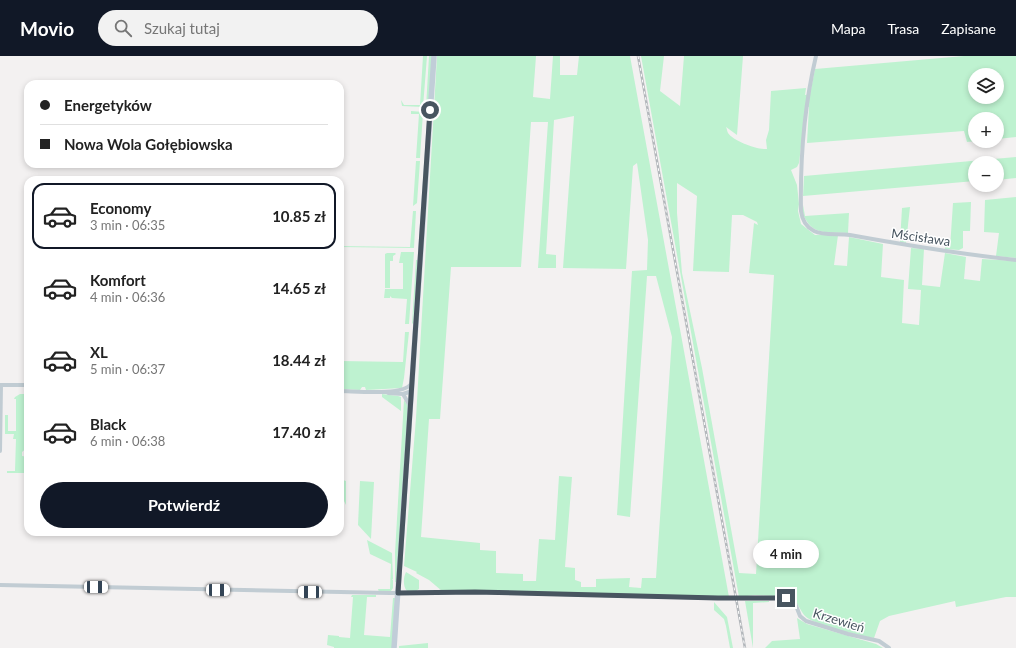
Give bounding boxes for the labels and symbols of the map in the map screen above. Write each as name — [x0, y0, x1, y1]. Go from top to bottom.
route start — [421, 101, 439, 119]
street label: Mścisława — [890, 225, 952, 249]
callout: 4 min — [753, 540, 819, 568]
car — [84, 581, 108, 593]
car — [206, 584, 230, 596]
car — [298, 586, 322, 598]
route end — [777, 589, 795, 607]
street label: Krzewień — [811, 605, 867, 635]

